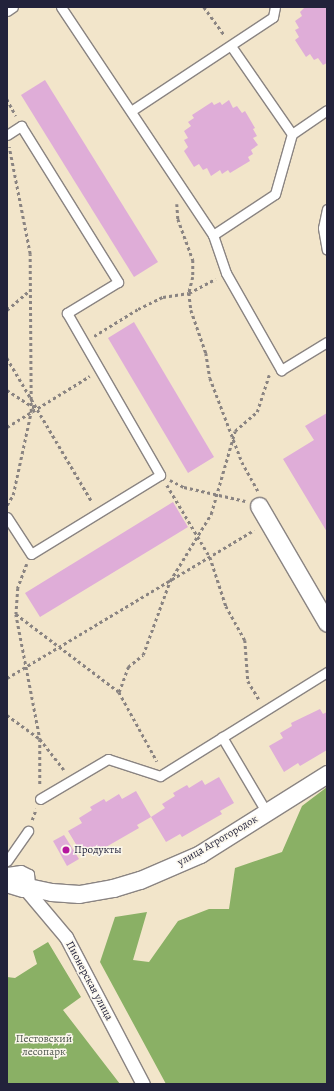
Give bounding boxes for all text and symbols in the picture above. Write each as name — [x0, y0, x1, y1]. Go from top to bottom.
street label: улица Агрогородок — [175, 813, 261, 869]
place label: Продукты — [74, 843, 121, 857]
marker: Продукты — [61, 845, 71, 855]
street label: Пионерская улица — [63, 939, 115, 1023]
park label: Пестовский лесопарк — [16, 1033, 72, 1059]

